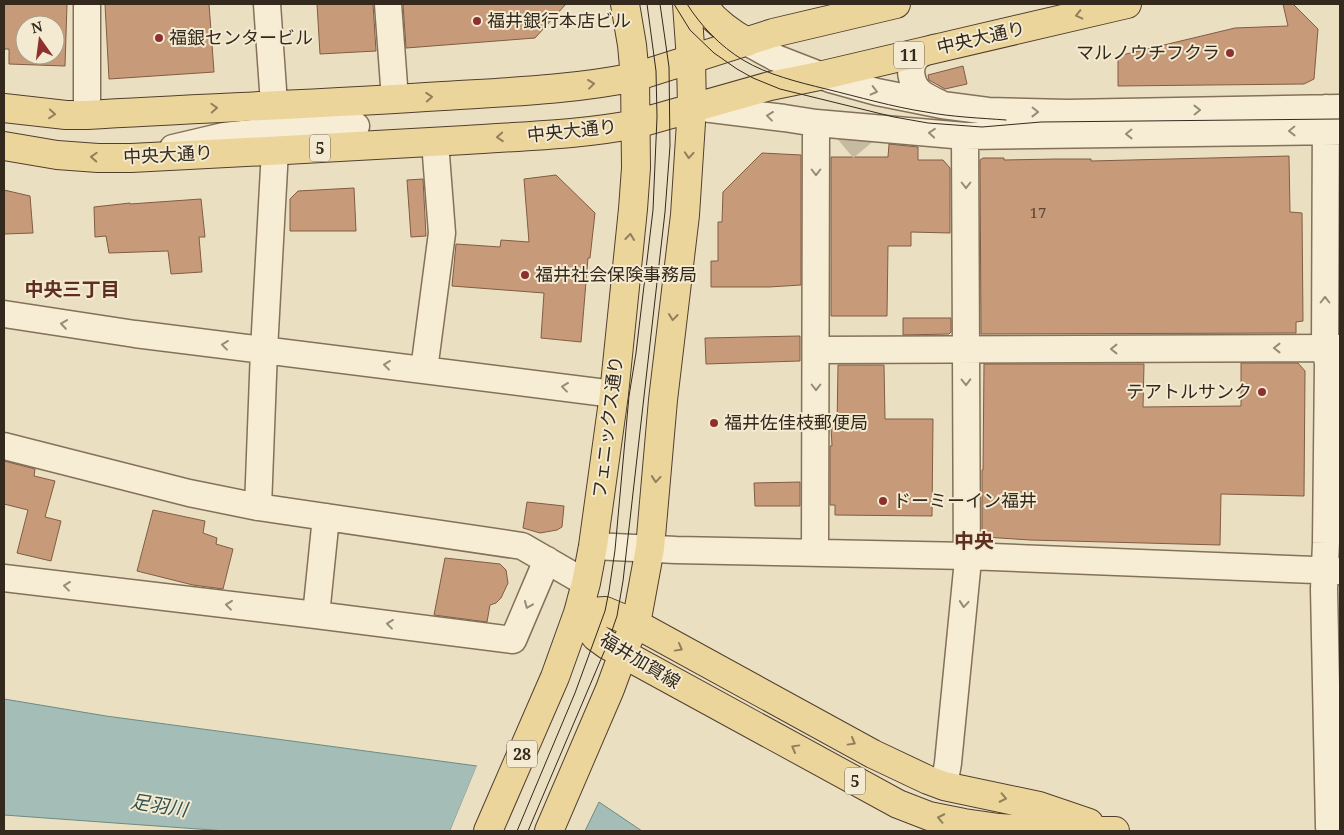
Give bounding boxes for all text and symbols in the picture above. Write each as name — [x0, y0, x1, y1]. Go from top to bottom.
place label: 福井銀行本店ビル — [487, 8, 631, 32]
one-way arrow — [1075, 9, 1084, 20]
north arrow — [15, 15, 65, 65]
marker: 福井銀行本店ビル — [471, 15, 483, 27]
street label: 中央大通り — [934, 15, 1027, 59]
text: N — [29, 16, 44, 37]
place label: 福銀センタービル — [169, 25, 313, 49]
marker: 福銀センタービル — [153, 32, 165, 44]
place label: マルノウチフクラ — [1076, 40, 1220, 64]
road number: 11 — [894, 42, 924, 68]
marker: マルノウチフクラ — [1224, 47, 1236, 59]
one-way arrow — [587, 79, 595, 90]
one-way arrow — [869, 85, 878, 96]
one-way arrow — [425, 91, 433, 102]
one-way arrow — [211, 102, 219, 113]
one-way arrow — [1193, 105, 1201, 116]
one-way arrow — [1031, 107, 1039, 117]
one-way arrow — [48, 108, 56, 119]
one-way arrow — [766, 111, 774, 122]
street label: 中央大通り — [526, 113, 618, 147]
one-way arrow — [1287, 126, 1295, 136]
one-way arrow — [927, 128, 935, 139]
one-way arrow — [1125, 129, 1132, 139]
one-way arrow — [496, 132, 504, 143]
road number: 5 — [310, 134, 330, 162]
street label: 中央大通り — [122, 140, 214, 168]
one-way arrow — [89, 152, 97, 163]
one-way arrow — [683, 152, 694, 160]
one-way arrow — [811, 168, 821, 176]
one-way arrow — [961, 182, 971, 189]
house number: 17 — [1030, 202, 1046, 222]
one-way arrow — [624, 233, 635, 241]
place label: 福井社会保険事務局 — [535, 262, 697, 286]
marker: 福井社会保険事務局 — [519, 269, 531, 281]
district label: 中央三丁目 — [24, 276, 120, 302]
one-way arrow — [1320, 296, 1330, 304]
one-way arrow — [668, 313, 679, 321]
one-way arrow — [60, 319, 69, 329]
one-way arrow — [221, 340, 229, 351]
one-way arrow — [1272, 343, 1280, 353]
one-way arrow — [1110, 344, 1118, 354]
street label: フェニックス通り — [586, 354, 628, 500]
one-way arrow — [382, 360, 390, 371]
one-way arrow — [961, 379, 971, 387]
place label: テアトルサンク — [1126, 379, 1252, 403]
one-way arrow — [561, 383, 569, 393]
one-way arrow — [811, 384, 821, 391]
marker: テアトルサンク — [1256, 386, 1268, 398]
place label: 福井佐佳枝郵便局 — [724, 410, 868, 434]
marker: 福井佐佳枝郵便局 — [708, 417, 720, 429]
one-way arrow — [651, 475, 662, 483]
place label: ドーミーイン福井 — [893, 488, 1037, 512]
marker: ドーミーイン福井 — [877, 495, 889, 507]
district label: 中央 — [954, 527, 994, 554]
one-way arrow — [63, 581, 71, 592]
one-way arrow — [224, 600, 232, 611]
one-way arrow — [523, 600, 534, 609]
one-way arrow — [958, 601, 969, 609]
one-way arrow — [386, 620, 394, 630]
street label: 福井加賀線 — [596, 627, 685, 694]
one-way arrow — [673, 641, 682, 651]
one-way arrow — [847, 736, 856, 746]
road number: 28 — [507, 741, 537, 768]
one-way arrow — [792, 745, 801, 755]
road number: 5 — [845, 768, 865, 794]
water label: 足羽川 — [129, 788, 191, 823]
one-way arrow — [999, 793, 1008, 803]
one-way arrow — [937, 814, 946, 824]

